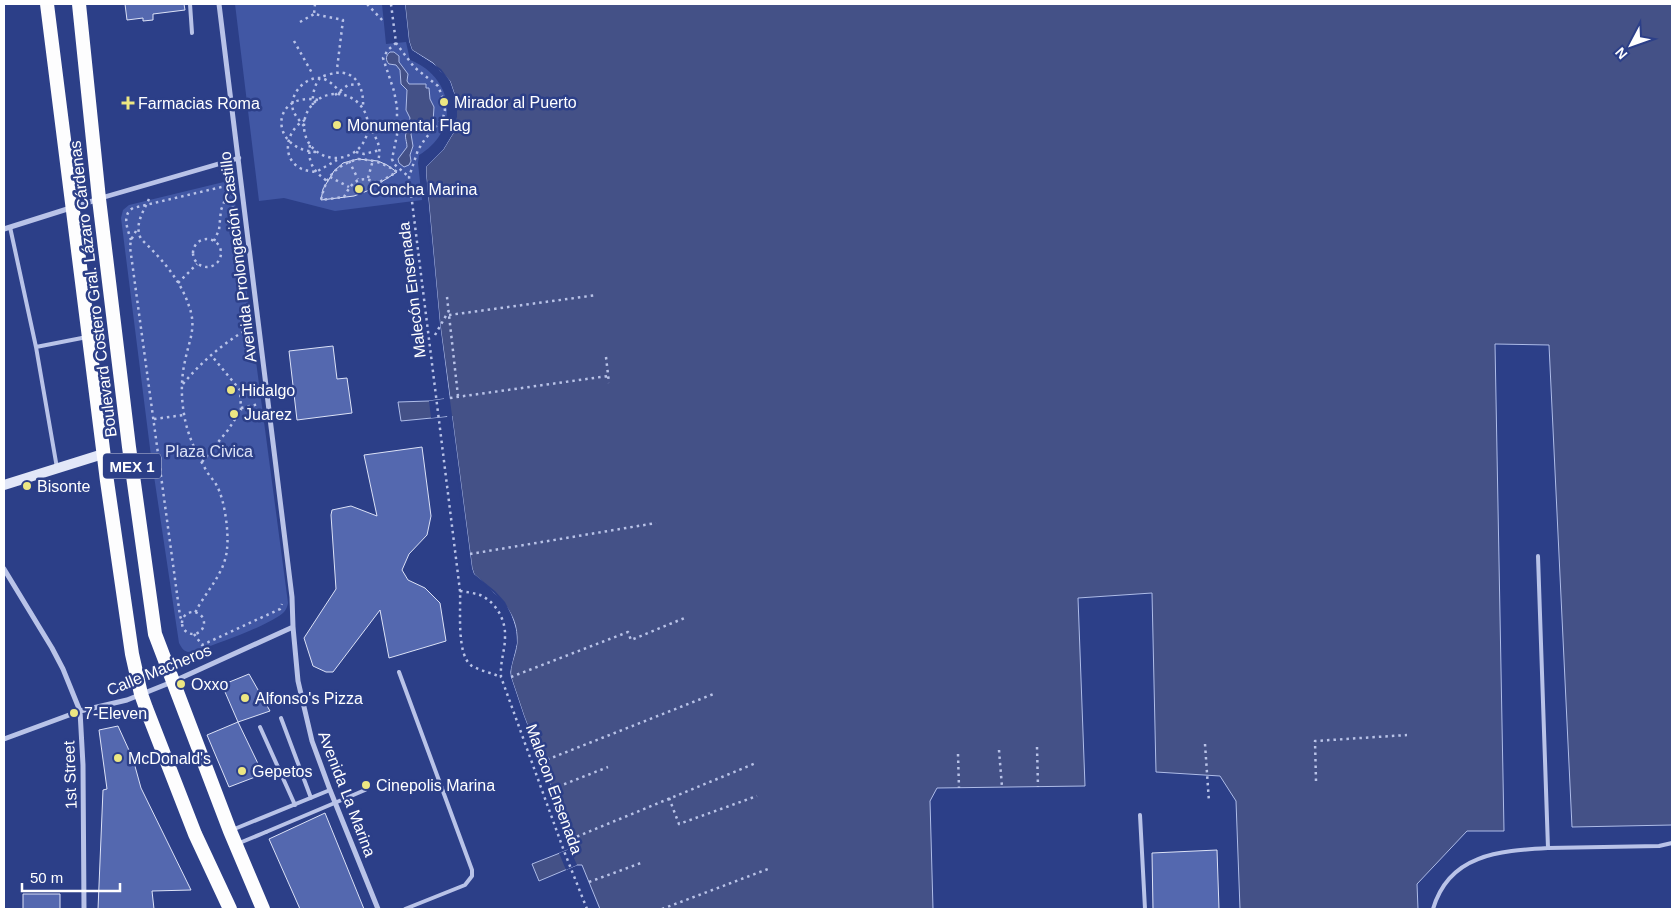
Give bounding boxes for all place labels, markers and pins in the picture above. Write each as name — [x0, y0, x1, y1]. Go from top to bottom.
place label: Mirador al Puerto — [454, 94, 577, 111]
place label: Farmacias Roma — [138, 95, 260, 112]
marker: Mirador al Puerto — [438, 96, 450, 108]
marker: Farmacias Roma — [122, 97, 134, 109]
place label: Monumental Flag — [347, 117, 471, 134]
marker: Monumental Flag — [331, 119, 343, 131]
place label: Concha Marina — [369, 181, 478, 198]
marker: Concha Marina — [353, 183, 365, 195]
place label: Hidalgo — [241, 382, 295, 399]
marker: Hidalgo — [225, 384, 237, 396]
place label: Juarez — [244, 406, 292, 423]
marker: Juarez — [228, 408, 240, 420]
place label: Bisonte — [37, 478, 90, 495]
marker: Bisonte — [21, 480, 33, 492]
place label: Oxxo — [191, 676, 228, 693]
marker: Oxxo — [175, 678, 187, 690]
place label: Alfonso's Pizza — [255, 690, 363, 707]
marker: Alfonso's Pizza — [239, 692, 251, 704]
place label: 7-Eleven — [84, 705, 147, 722]
marker: 7-Eleven — [68, 707, 80, 719]
place label: McDonald's — [128, 750, 211, 767]
marker: McDonald's — [112, 752, 124, 764]
place label: Gepetos — [252, 763, 312, 780]
marker: Gepetos — [236, 765, 248, 777]
place label: Cinepolis Marina — [376, 777, 495, 794]
marker: Cinepolis Marina — [360, 779, 372, 791]

